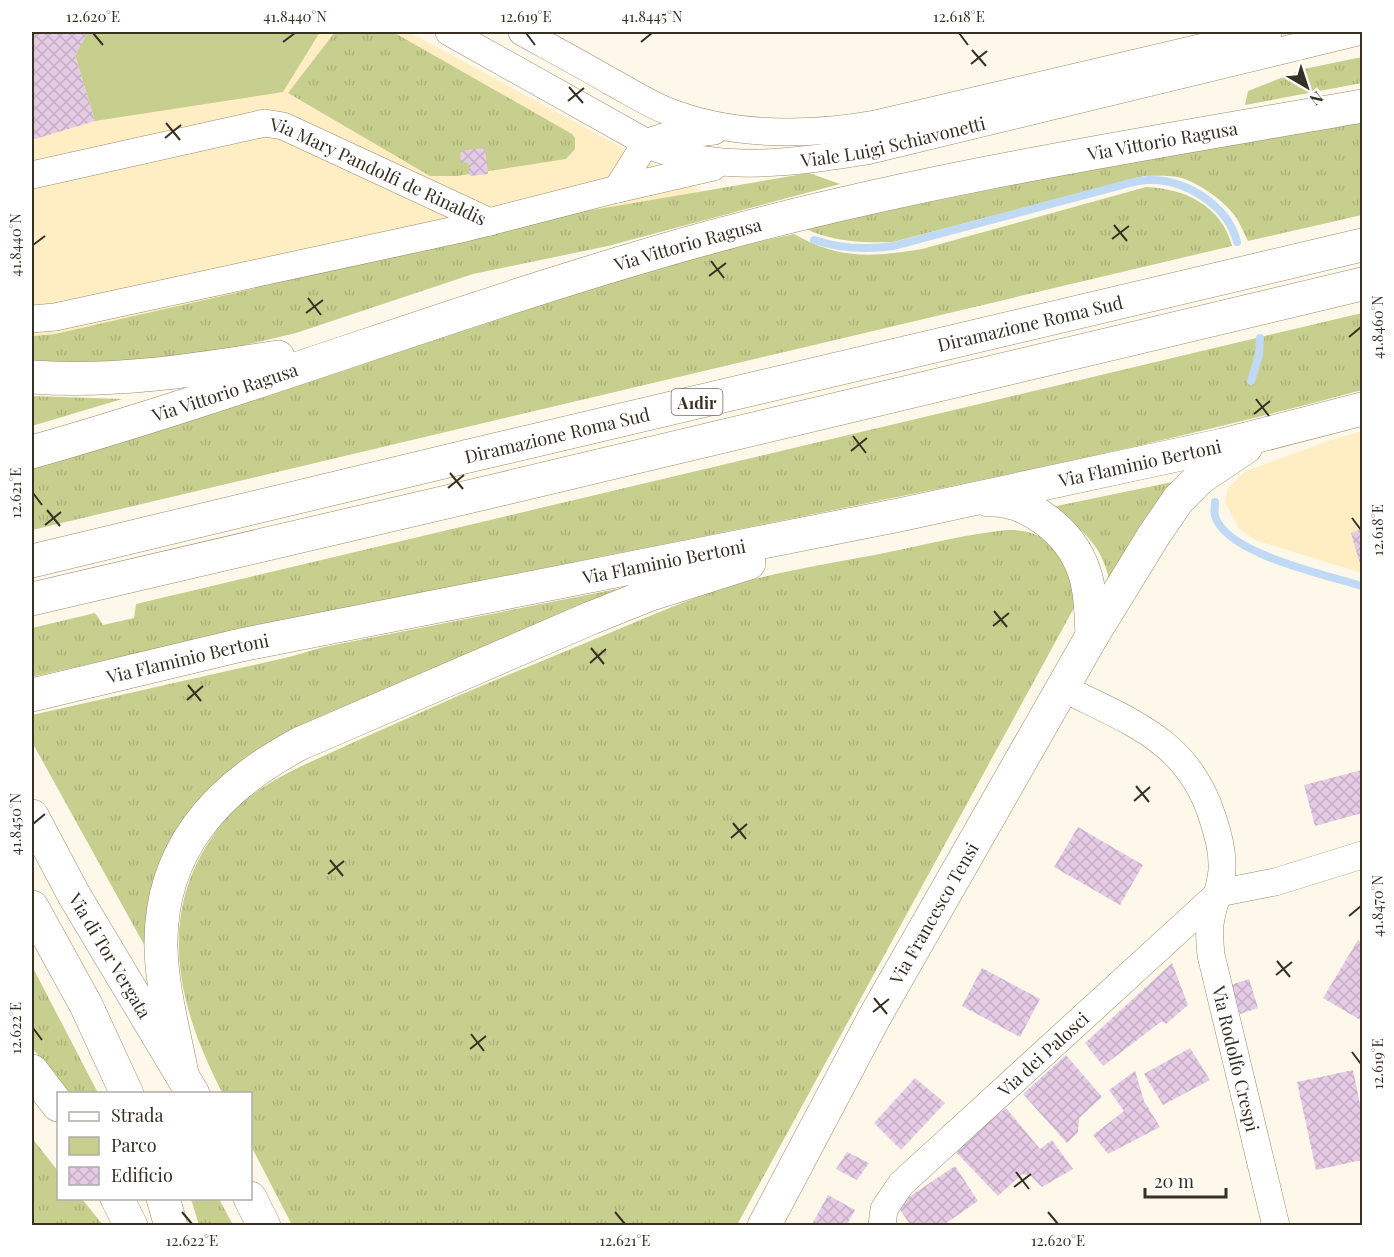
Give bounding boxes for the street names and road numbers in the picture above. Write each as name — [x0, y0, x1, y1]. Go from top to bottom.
street label: Viale Luigi Schiavonetti — [798, 111, 988, 172]
street label: Via Mary Pandolfi de Rinaldis — [267, 112, 490, 231]
street label: Via Vittorio Ragusa — [1084, 116, 1239, 166]
street label: Via Vittorio Ragusa — [610, 212, 764, 277]
street label: Diramazione Roma Sud — [935, 290, 1126, 357]
street label: Via Vittorio Ragusa — [148, 357, 301, 427]
road number: A1dir — [672, 389, 722, 415]
street label: Diramazione Roma Sud — [462, 401, 653, 469]
street label: Via Flaminio Bertoni — [1055, 434, 1223, 492]
street label: Via Flaminio Bertoni — [579, 534, 748, 589]
street label: Via Flaminio Bertoni — [103, 628, 271, 689]
street label: Via Francesco Tensi — [883, 838, 984, 989]
street label: Via di Tor Vergata — [63, 888, 157, 1023]
street label: Via Rodolfo Crespi — [1207, 982, 1265, 1134]
street label: Via dei Palosci — [992, 1006, 1094, 1102]

